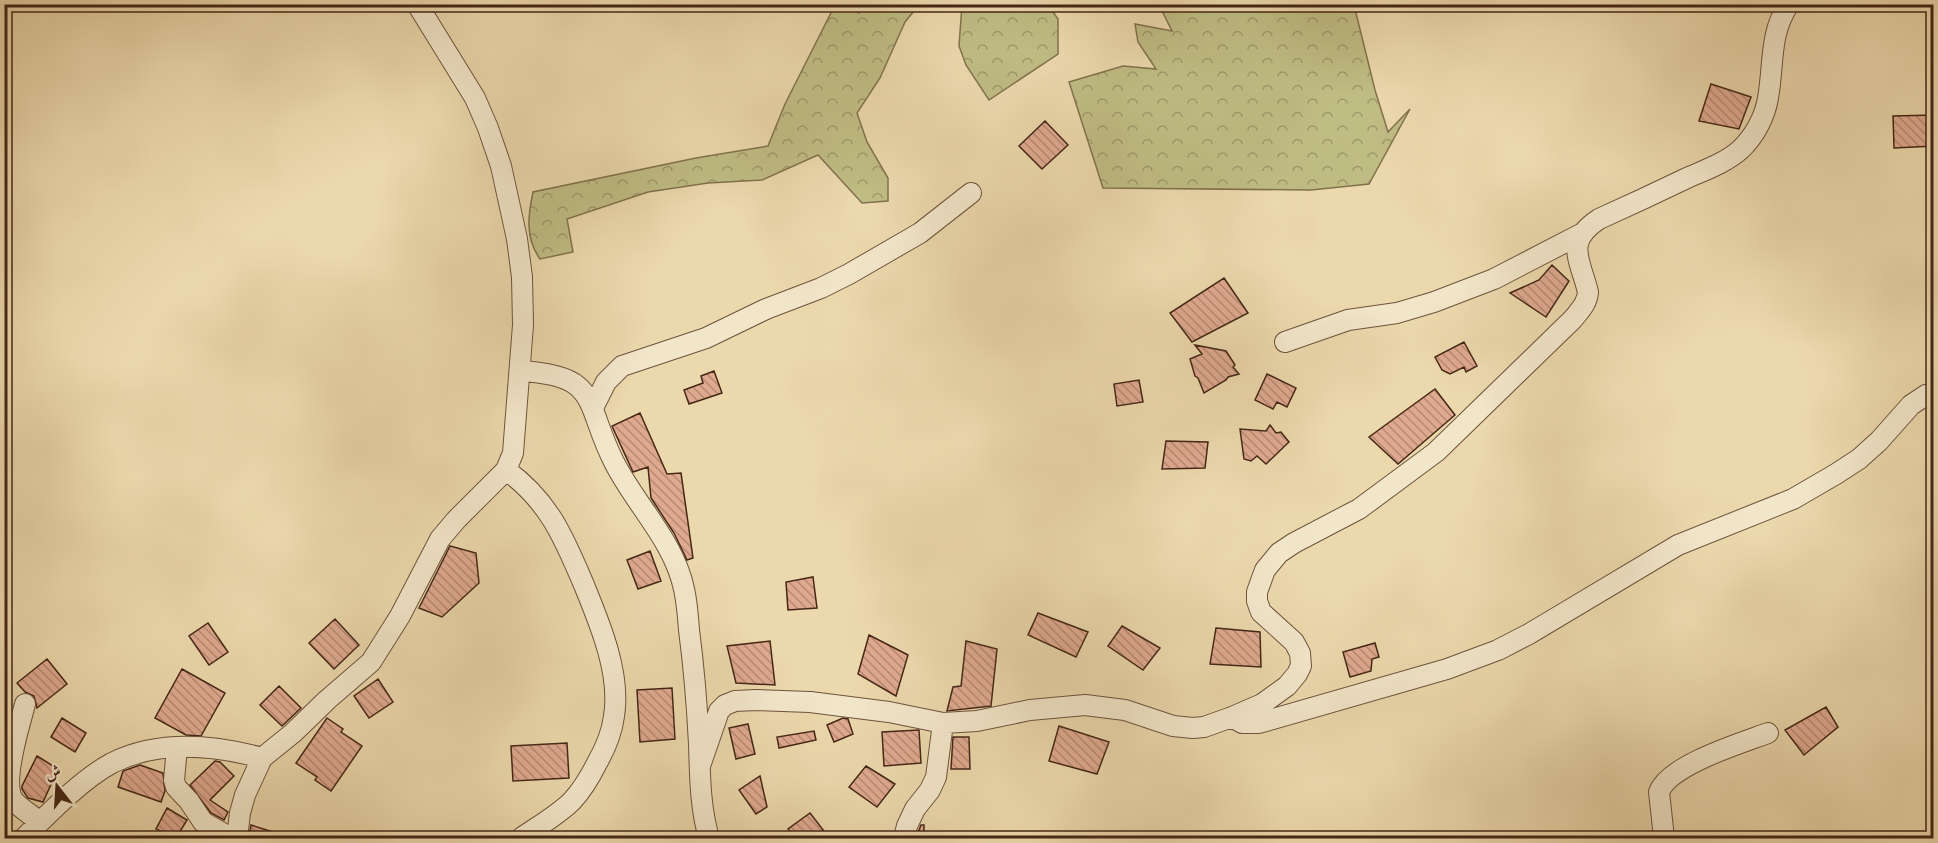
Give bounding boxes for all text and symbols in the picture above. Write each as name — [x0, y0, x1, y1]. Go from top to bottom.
north arrow — [27, 756, 87, 816]
text: ش — [43, 762, 64, 785]

